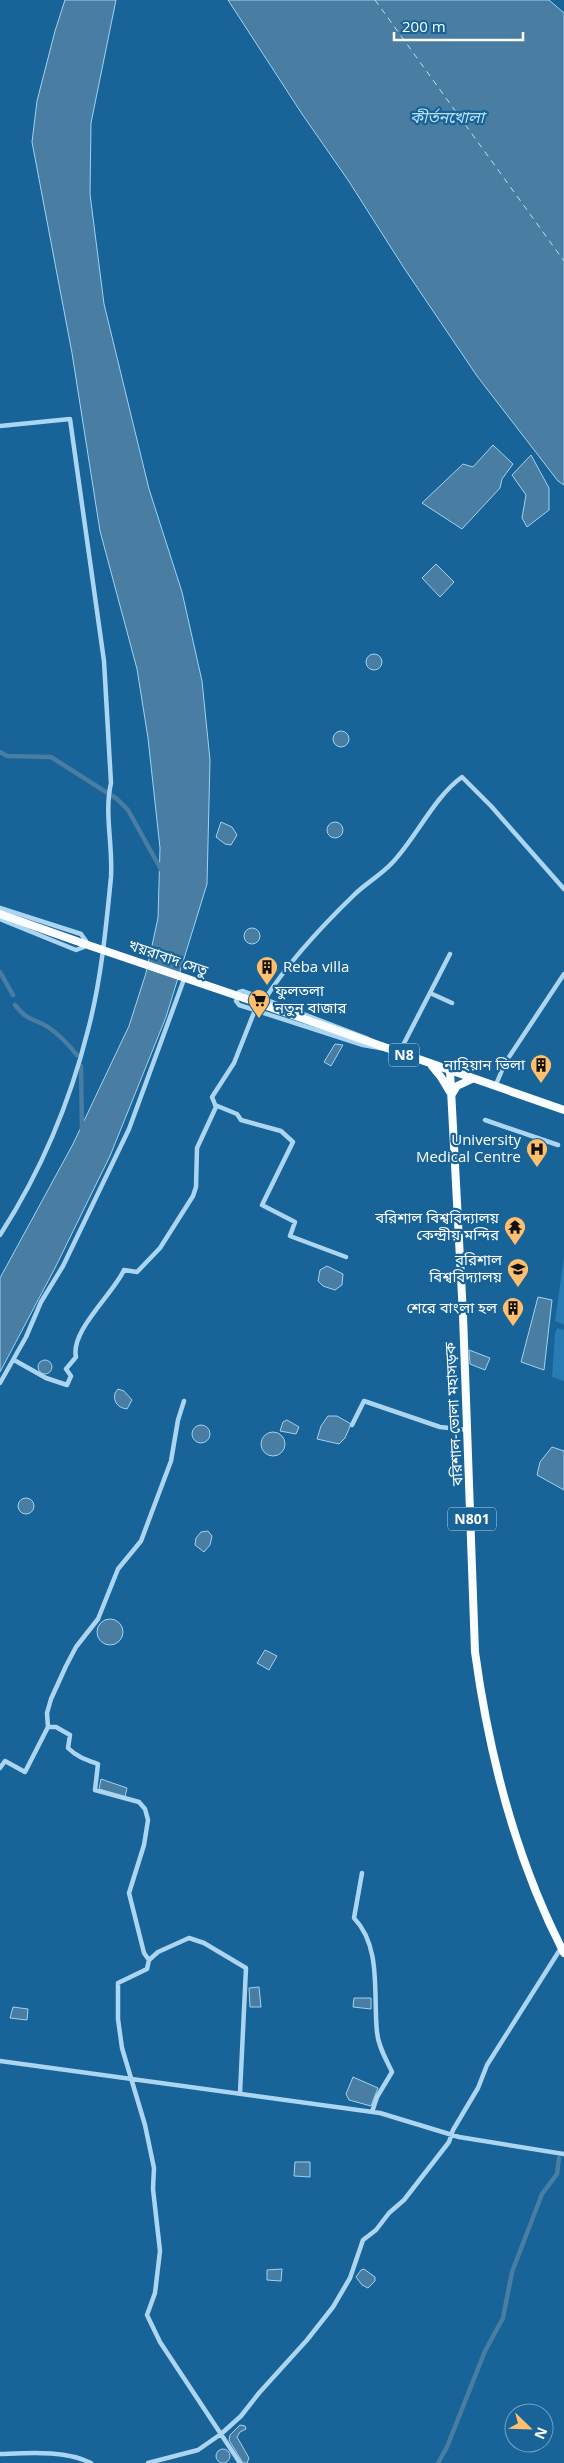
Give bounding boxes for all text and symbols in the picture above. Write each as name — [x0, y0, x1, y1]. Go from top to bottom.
scale bar — [394, 10, 523, 42]
text: 200 m — [402, 16, 446, 36]
water label: কীর্তনখোলা — [410, 106, 487, 128]
street label: খয়রাবাদ সেতু — [126, 934, 211, 980]
building icon: Reba villa — [255, 955, 279, 986]
place label: Reba villa — [283, 956, 349, 976]
place label: ফুলতলা নতুন বাজার — [274, 980, 347, 1017]
supermarket icon: ফুলতলা নতুন বাজার — [247, 988, 271, 1019]
road number: N8 — [389, 1044, 419, 1066]
building icon: নাহিয়ান ভিলা — [529, 1053, 553, 1084]
place label: নাহিয়ান ভিলা — [443, 1054, 526, 1074]
place label: University Medical Centre — [416, 1129, 521, 1166]
hospital icon: University Medical Centre — [525, 1137, 549, 1168]
place label: বরিশাল বিশ্ববিদ্যালয় কেন্দ্রীয় মন্দির — [374, 1207, 500, 1244]
temple icon: বরিশাল বিশ্ববিদ্যালয় কেন্দ্রীয় মন্দির — [503, 1215, 527, 1246]
place label: বরিশাল বিশ্ববিদ্যালয় — [428, 1249, 503, 1286]
school or university icon: বরিশাল বিশ্ববিদ্যালয় — [506, 1257, 530, 1288]
building icon: শেরে বাংলা হল — [501, 1296, 525, 1327]
place label: শেরে বাংলা হল — [406, 1297, 498, 1317]
street label: বরিশাল-ভোলা মহাসড়ক — [439, 1341, 467, 1487]
road number: N801 — [448, 1508, 496, 1530]
north arrow — [504, 2403, 554, 2453]
text: N — [530, 2424, 552, 2442]

